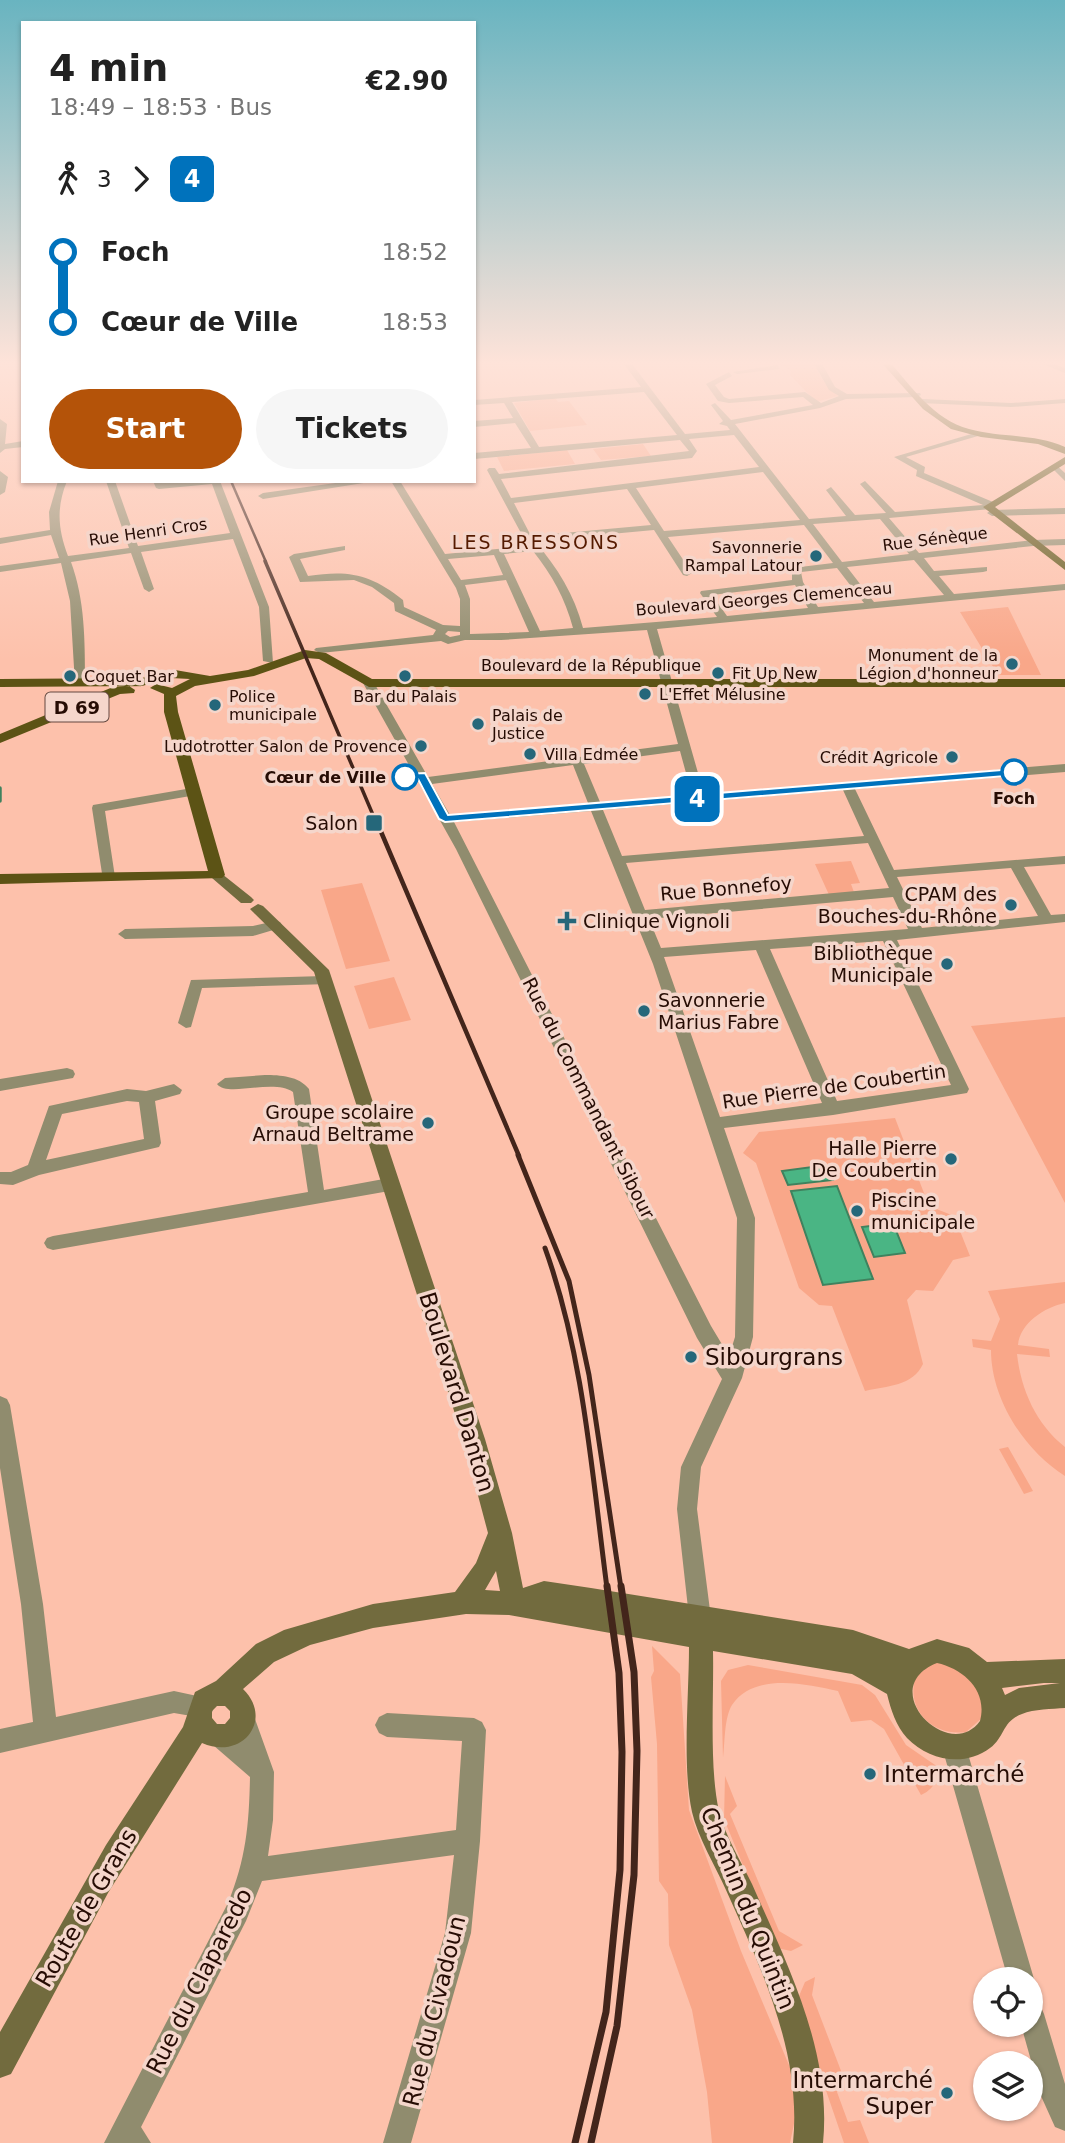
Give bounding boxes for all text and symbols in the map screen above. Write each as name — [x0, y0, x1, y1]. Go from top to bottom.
text: 4 min — [49, 46, 168, 90]
text: €2.90 — [366, 66, 448, 96]
text: 18:49 – 18:53 · Bus — [49, 94, 272, 120]
icon: walk — [49, 160, 87, 198]
icon: forward — [122, 160, 160, 198]
text: 4 — [184, 165, 200, 193]
text: 3 — [97, 166, 112, 192]
text: Foch — [101, 237, 170, 267]
text: 18:52 — [382, 239, 448, 265]
text: Cœur de Ville — [101, 307, 298, 337]
text: 18:53 — [382, 309, 448, 335]
button: Start — [49, 389, 242, 469]
button: Tickets — [256, 389, 448, 469]
street label: Rue Henri Cros — [88, 514, 208, 550]
street label: Rue Sénèque — [881, 523, 989, 555]
district label: LES BRESSONS — [452, 531, 620, 553]
place label: Savonnerie Rampal Latour — [685, 538, 802, 575]
marker: Savonnerie Rampal Latour — [808, 548, 824, 564]
street label: Boulevard Georges Clemenceau — [635, 578, 893, 620]
place label: Monument de la Légion d'honneur — [859, 646, 998, 683]
street label: Boulevard de la République — [481, 656, 701, 675]
marker: Monument de la Légion d'honneur — [1004, 656, 1020, 672]
place label: Fit Up New — [732, 664, 818, 683]
marker: Fit Up New — [710, 665, 726, 681]
place label: Coquet Bar — [84, 667, 174, 686]
marker: Coquet Bar — [62, 668, 78, 684]
marker: Bar du Palais — [397, 668, 413, 684]
place label: L'Effet Mélusine — [659, 685, 786, 704]
marker: L'Effet Mélusine — [637, 686, 653, 702]
place label: Police municipale — [229, 687, 317, 724]
place label: Bar du Palais — [353, 687, 457, 706]
road number: D 69 — [46, 692, 108, 722]
marker: Police municipale — [207, 697, 223, 713]
place label: Palais de Justice — [491, 706, 563, 743]
marker: Palais de Justice — [470, 716, 486, 732]
place label: Ludotrotter Salon de Provence — [164, 737, 407, 756]
marker: Ludotrotter Salon de Provence — [413, 738, 429, 754]
place label: Villa Edmée — [544, 745, 638, 764]
marker: Villa Edmée — [522, 746, 538, 762]
place label: Crédit Agricole — [820, 748, 938, 767]
marker: Crédit Agricole — [944, 749, 960, 765]
marker: Foch — [1001, 759, 1027, 785]
marker: Cœur de Ville — [392, 764, 418, 790]
place label: Cœur de Ville — [265, 768, 386, 787]
line badge: 4 — [674, 776, 720, 822]
text: 4 — [689, 785, 705, 813]
place label: Foch — [993, 789, 1035, 808]
place label: Salon — [305, 812, 358, 834]
marker: Salon — [364, 813, 384, 833]
street label: Rue Bonnefoy — [659, 871, 793, 905]
place label: CPAM des Bouches-du-Rhône — [818, 883, 997, 927]
marker: CPAM des Bouches-du-Rhône — [1003, 897, 1019, 913]
place label: Clinique Vignoli — [583, 910, 730, 932]
marker: Clinique Vignoli — [557, 911, 577, 931]
place label: Bibliothèque Municipale — [813, 942, 933, 986]
marker: Bibliothèque Municipale — [939, 956, 955, 972]
street label: Rue du Commandant Sibour — [518, 974, 660, 1223]
place label: Savonnerie Marius Fabre — [658, 989, 779, 1033]
marker: Savonnerie Marius Fabre — [636, 1003, 652, 1019]
street label: Rue Pierre de Coubertin — [721, 1059, 947, 1113]
place label: Groupe scolaire Arnaud Beltrame — [253, 1101, 414, 1145]
marker: Groupe scolaire Arnaud Beltrame — [420, 1115, 436, 1131]
place label: Halle Pierre De Coubertin — [811, 1137, 937, 1181]
marker: Halle Pierre De Coubertin — [943, 1151, 959, 1167]
place label: Piscine municipale — [871, 1189, 975, 1233]
marker: Piscine municipale — [849, 1203, 865, 1219]
street label: Boulevard Danton — [414, 1289, 500, 1495]
place label: Sibourgrans — [705, 1344, 843, 1370]
marker: Sibourgrans — [683, 1349, 699, 1365]
place label: Intermarché — [884, 1761, 1024, 1787]
marker: Intermarché — [862, 1766, 878, 1782]
street label: Chemin du Quintin — [696, 1803, 800, 2013]
street label: Route de Grans — [30, 1824, 142, 1992]
street label: Rue du Claparedo — [141, 1884, 257, 2078]
street label: Rue du Civadoun — [398, 1913, 470, 2109]
map controls — [973, 1967, 1043, 2121]
button: locate — [973, 1967, 1043, 2037]
button: layers — [973, 2051, 1043, 2121]
place label: Intermarché Super — [793, 2067, 934, 2119]
marker: Intermarché Super — [939, 2085, 955, 2101]

